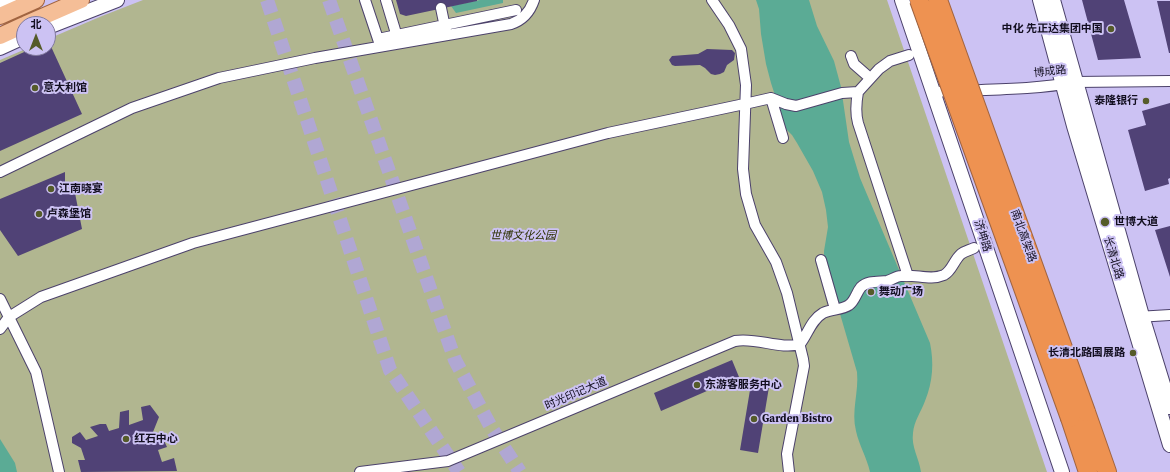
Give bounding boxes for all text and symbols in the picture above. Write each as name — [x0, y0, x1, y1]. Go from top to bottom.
north arrow — [16, 16, 56, 56]
text: 北 — [31, 17, 42, 32]
place label: 中化 先正达集团中国 — [1002, 22, 1103, 36]
marker: 中化 先正达集团中国 — [1106, 24, 1116, 34]
street label: 博成路 — [1033, 64, 1067, 80]
place label: 意大利馆 — [43, 81, 87, 95]
marker: 意大利馆 — [30, 83, 40, 93]
place label: 泰隆银行 — [1094, 94, 1138, 108]
marker: 泰隆银行 — [1141, 96, 1151, 106]
place label: 江南晓宴 — [59, 182, 103, 196]
marker: 江南晓宴 — [46, 184, 56, 194]
place label: 卢森堡馆 — [47, 207, 91, 221]
street label: 南北高架路 — [1007, 208, 1039, 264]
marker: 卢森堡馆 — [34, 209, 44, 219]
place label: 世博大道 — [1114, 215, 1158, 229]
marker: 世博大道 — [1099, 216, 1111, 228]
street label: 济坤路 — [971, 218, 993, 254]
park label: 世博文化公园 — [490, 229, 556, 243]
street label: 长清北路 — [1100, 235, 1126, 281]
place label: 舞动广场 — [879, 285, 923, 299]
marker: 舞动广场 — [866, 287, 876, 297]
place label: 长清北路国展路 — [1048, 346, 1125, 360]
marker: 长清北路国展路 — [1128, 348, 1138, 358]
street label: 时光印记大道 — [543, 375, 609, 413]
place label: 东游客服务中心 — [705, 378, 782, 392]
marker: 东游客服务中心 — [692, 380, 702, 390]
place label: Garden Bistro — [762, 412, 832, 426]
marker: Garden Bistro — [749, 414, 759, 424]
place label: 红石中心 — [134, 432, 178, 446]
marker: 红石中心 — [121, 434, 131, 444]

